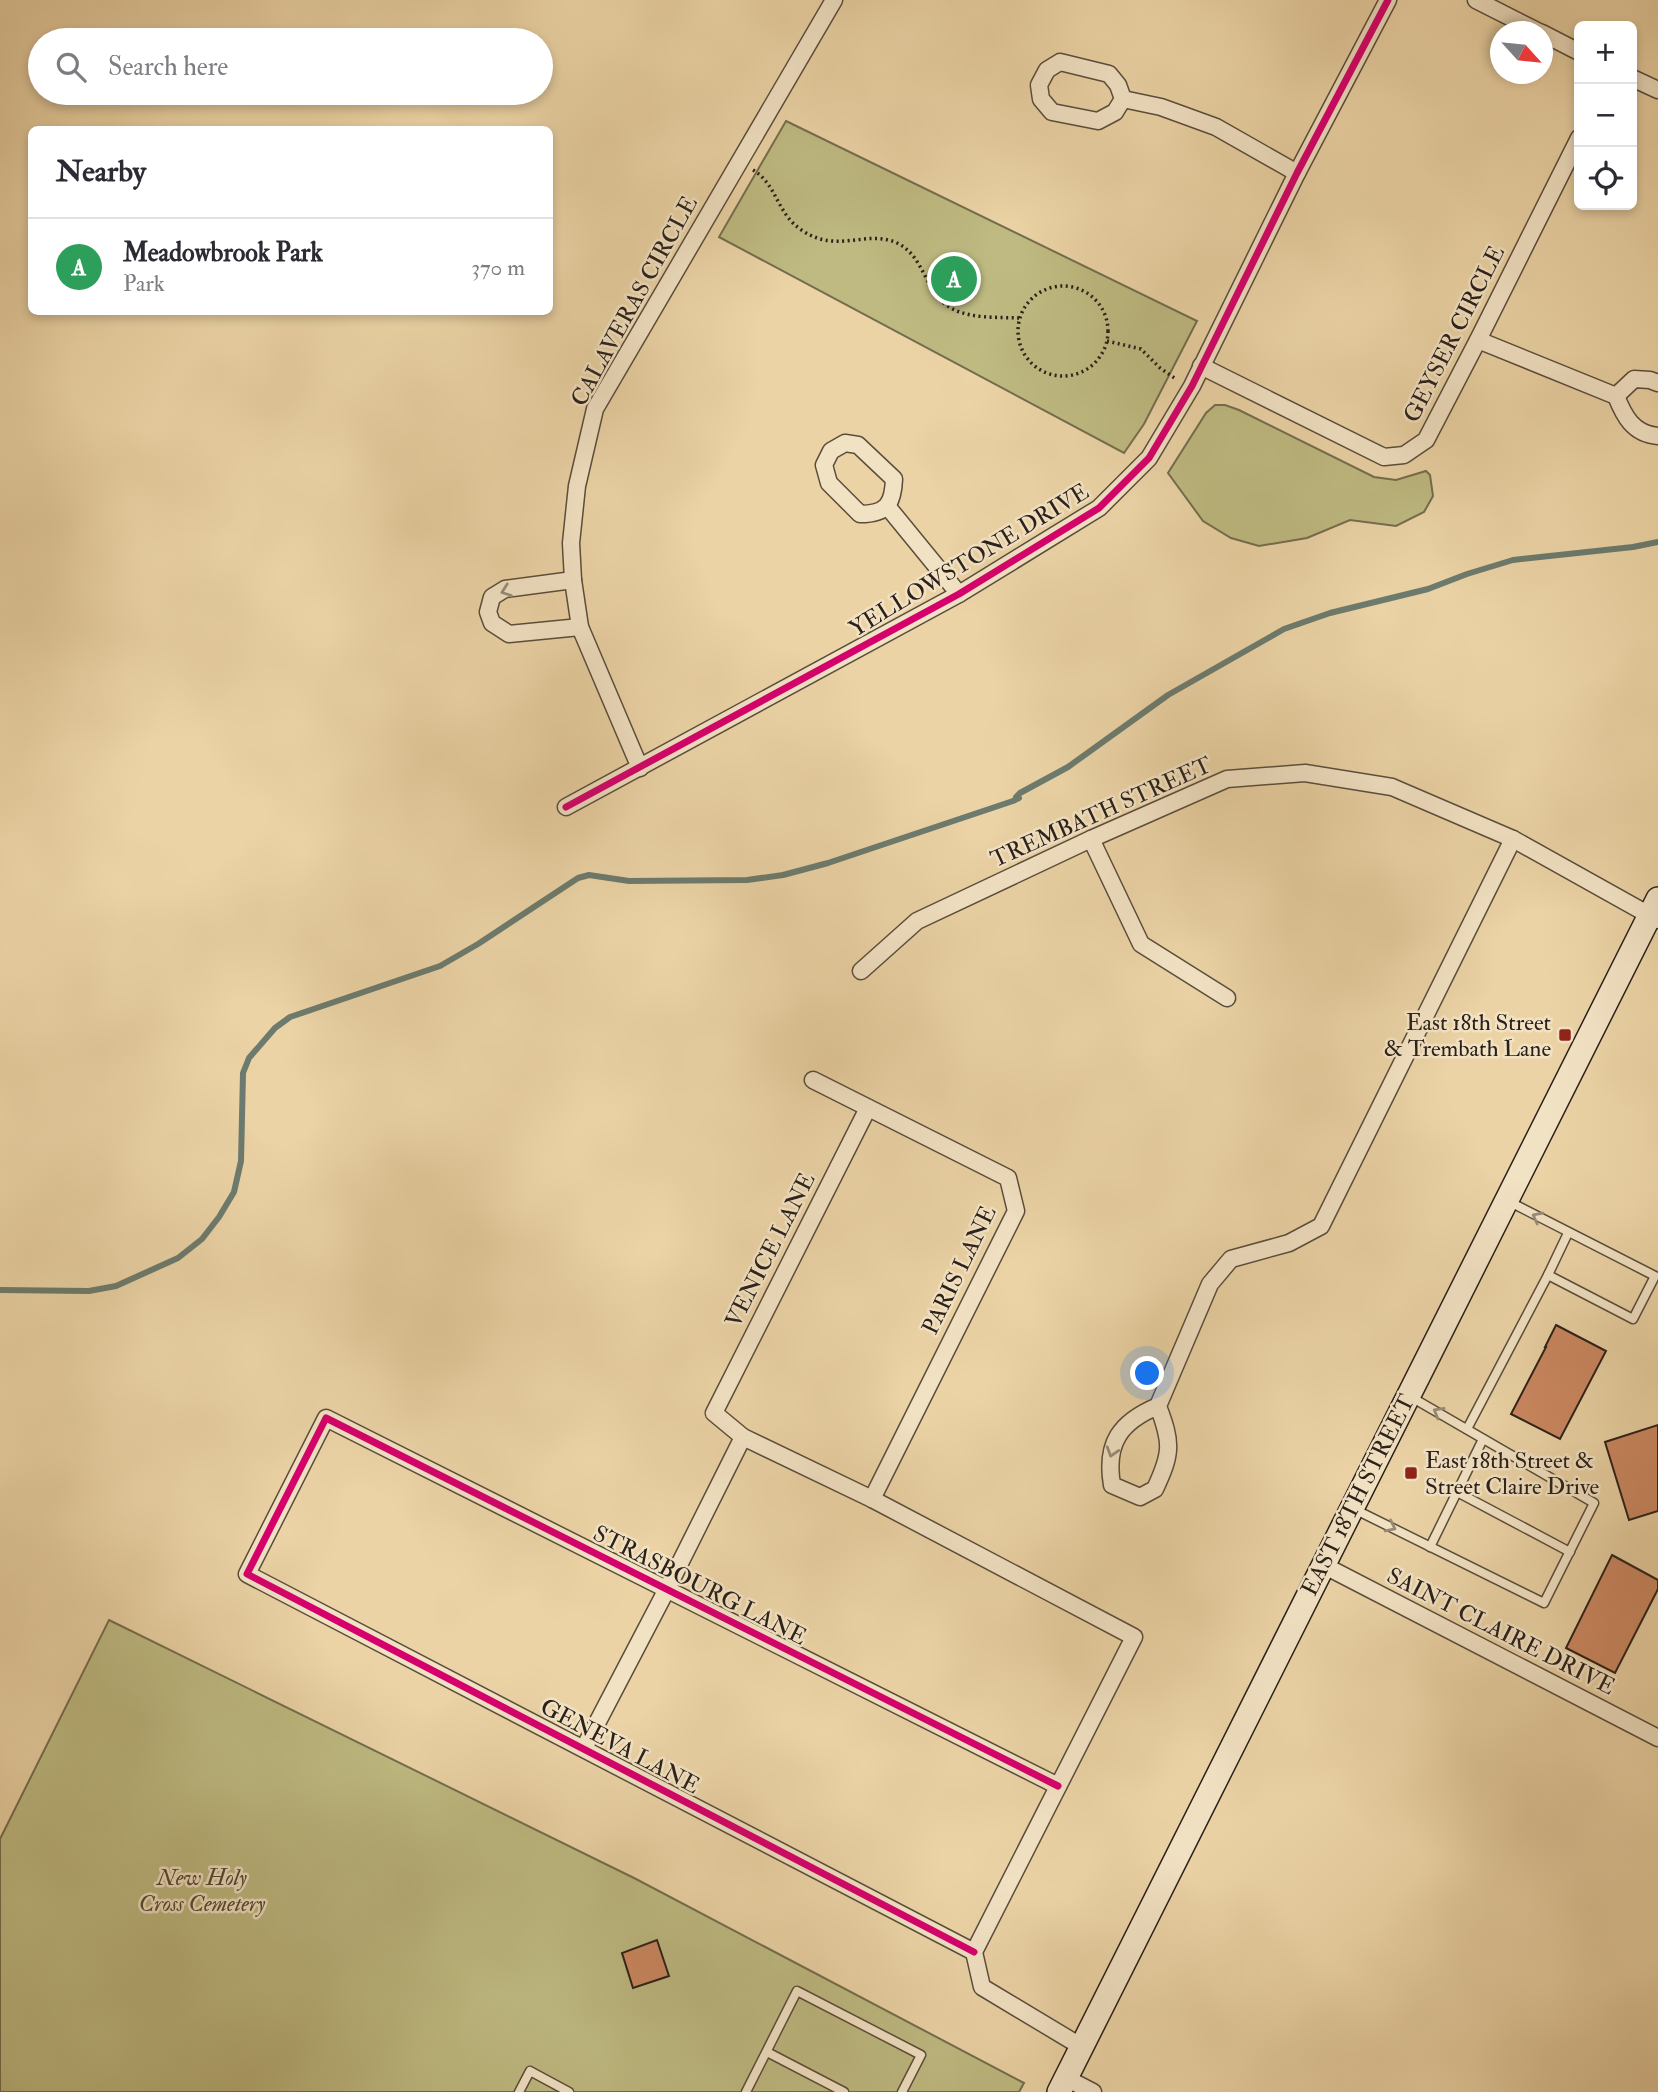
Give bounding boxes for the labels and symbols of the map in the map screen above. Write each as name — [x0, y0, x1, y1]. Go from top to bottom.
north arrow — [1490, 21, 1553, 84]
street label: CALAVERAS CIRCLE — [564, 191, 704, 411]
street label: GEYSER CIRCLE — [1397, 241, 1511, 427]
pin: A — [931, 253, 977, 305]
street label: YELLOWSTONE DRIVE — [844, 477, 1094, 643]
one-way arrow — [500, 583, 513, 597]
street label: TREMBATH STREET — [986, 750, 1216, 874]
place label: East 18th Street & Trembath Lane — [1384, 1008, 1551, 1063]
marker: East 18th Street & Trembath Lane — [1557, 1027, 1573, 1043]
street label: VENICE LANE — [719, 1168, 821, 1332]
street label: PARIS LANE — [915, 1201, 1003, 1339]
one-way arrow — [1532, 1211, 1544, 1225]
your location — [1130, 1356, 1164, 1390]
street label: EAST 18TH STREET — [1295, 1389, 1421, 1601]
one-way arrow — [1432, 1407, 1445, 1420]
one-way arrow — [1106, 1446, 1121, 1458]
place label: East 18th Street & Street Claire Drive — [1425, 1446, 1600, 1501]
marker: East 18th Street & Street Claire Drive — [1403, 1465, 1419, 1481]
street label: STRASBOURG LANE — [588, 1519, 812, 1651]
one-way arrow — [1384, 1519, 1396, 1533]
street label: SAINT CLAIRE DRIVE — [1382, 1561, 1620, 1701]
street label: GENEVA LANE — [535, 1692, 705, 1800]
park label: New Holy Cross Cemetery — [139, 1863, 265, 1918]

